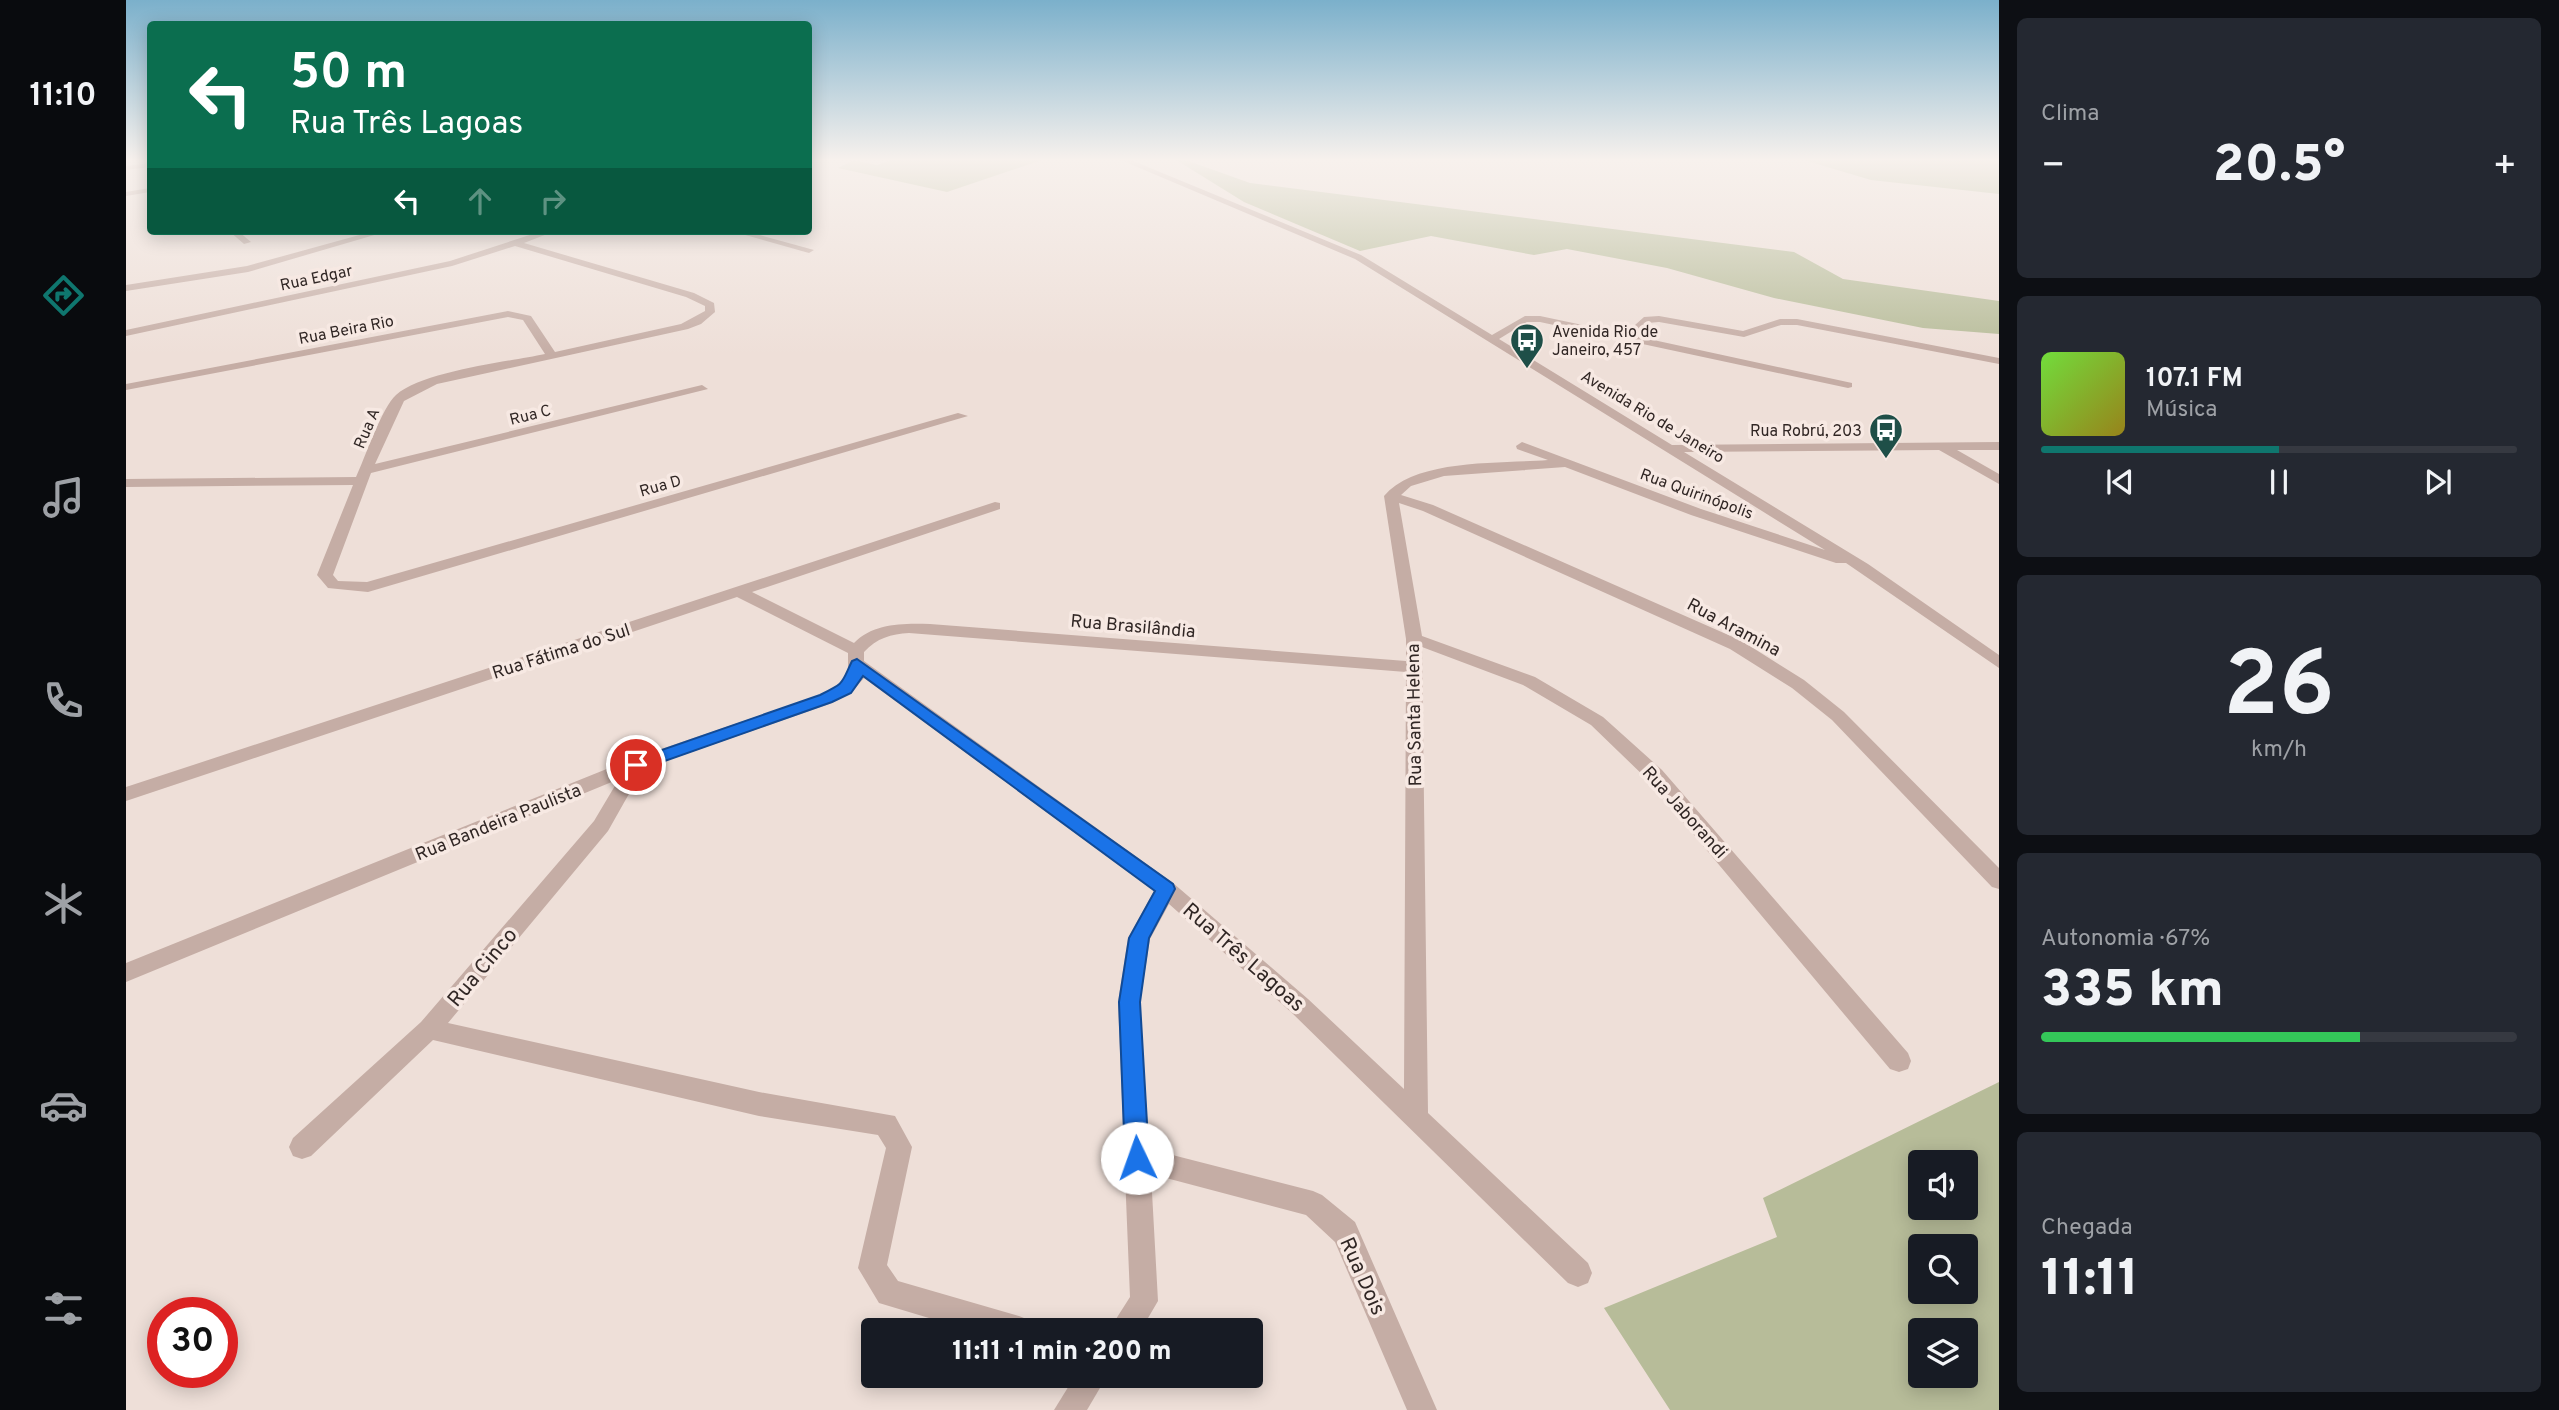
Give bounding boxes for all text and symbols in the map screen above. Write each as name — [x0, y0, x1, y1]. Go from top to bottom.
text: 50 m — [290, 44, 407, 106]
icon: left — [175, 49, 266, 140]
text: 11:10 — [29, 77, 97, 117]
text: Clima — [2041, 100, 2099, 129]
text: Rua Três Lagoas — [290, 105, 523, 145]
text: 20.5° — [2213, 134, 2345, 200]
text: − — [2041, 143, 2066, 192]
text: + — [2492, 143, 2517, 192]
icon: left — [388, 182, 426, 220]
icon: ahead — [461, 182, 499, 220]
icon: right — [534, 182, 572, 220]
street label: Rua Edgar — [278, 262, 355, 296]
icon: directions — [39, 271, 88, 320]
street label: Rua Beira Rio — [297, 312, 396, 350]
bus stop icon: Avenida Rio de Janeiro, 457 — [1508, 321, 1546, 370]
place label: Avenida Rio de Janeiro, 457 — [1552, 323, 1658, 361]
text: 107.1 FM — [2146, 363, 2243, 396]
street label: Avenida Rio de Janeiro — [1577, 367, 1727, 469]
text: Música — [2146, 396, 2217, 425]
street label: Rua C — [508, 401, 553, 431]
street label: Rua A — [350, 405, 385, 452]
bus stop icon: Rua Robrú, 203 — [1867, 411, 1905, 460]
place label: Rua Robrú, 203 — [1750, 422, 1862, 442]
icon: previous — [2101, 463, 2139, 501]
icon: pause — [2260, 463, 2298, 501]
icon: next — [2419, 463, 2457, 501]
street label: Rua Quirinópolis — [1637, 465, 1756, 525]
street label: Rua D — [637, 471, 684, 502]
icon: music — [39, 473, 88, 522]
street label: Rua Aramina — [1682, 594, 1784, 663]
street label: Rua Brasilândia — [1069, 611, 1196, 644]
street label: Rua Fátima do Sul — [489, 619, 633, 686]
text: 26 — [2223, 633, 2335, 748]
street label: Rua Santa Helena — [1403, 643, 1428, 787]
icon: phone — [39, 676, 88, 725]
pin — [606, 735, 666, 795]
text: km/h — [2251, 736, 2307, 765]
icon: arrive — [617, 746, 655, 784]
street label: Rua Jaborandi — [1636, 762, 1731, 864]
street label: Rua Bandeira Paulista — [412, 780, 585, 867]
icon: climate — [39, 879, 88, 928]
street label: Rua Três Lagoas — [1176, 898, 1310, 1019]
street label: Rua Cinco — [442, 923, 524, 1013]
text: Autonomia · 67% — [2041, 925, 2210, 954]
text: 335 km — [2041, 959, 2224, 1025]
icon: car — [39, 1081, 88, 1130]
position arrow — [1100, 1121, 1174, 1195]
map controls — [1908, 1150, 1978, 1388]
button: sound — [1908, 1150, 1978, 1220]
text: Chegada — [2041, 1214, 2133, 1243]
street label: Rua Dois — [1332, 1233, 1391, 1320]
button: search — [1908, 1234, 1978, 1304]
text: 11:11 — [2041, 1248, 2139, 1314]
icon: filters — [39, 1284, 88, 1333]
speed limit sign: 30 — [147, 1297, 238, 1388]
button: layers — [1908, 1318, 1978, 1388]
text: 11:11 · 1 min · 200 m — [952, 1336, 1172, 1369]

